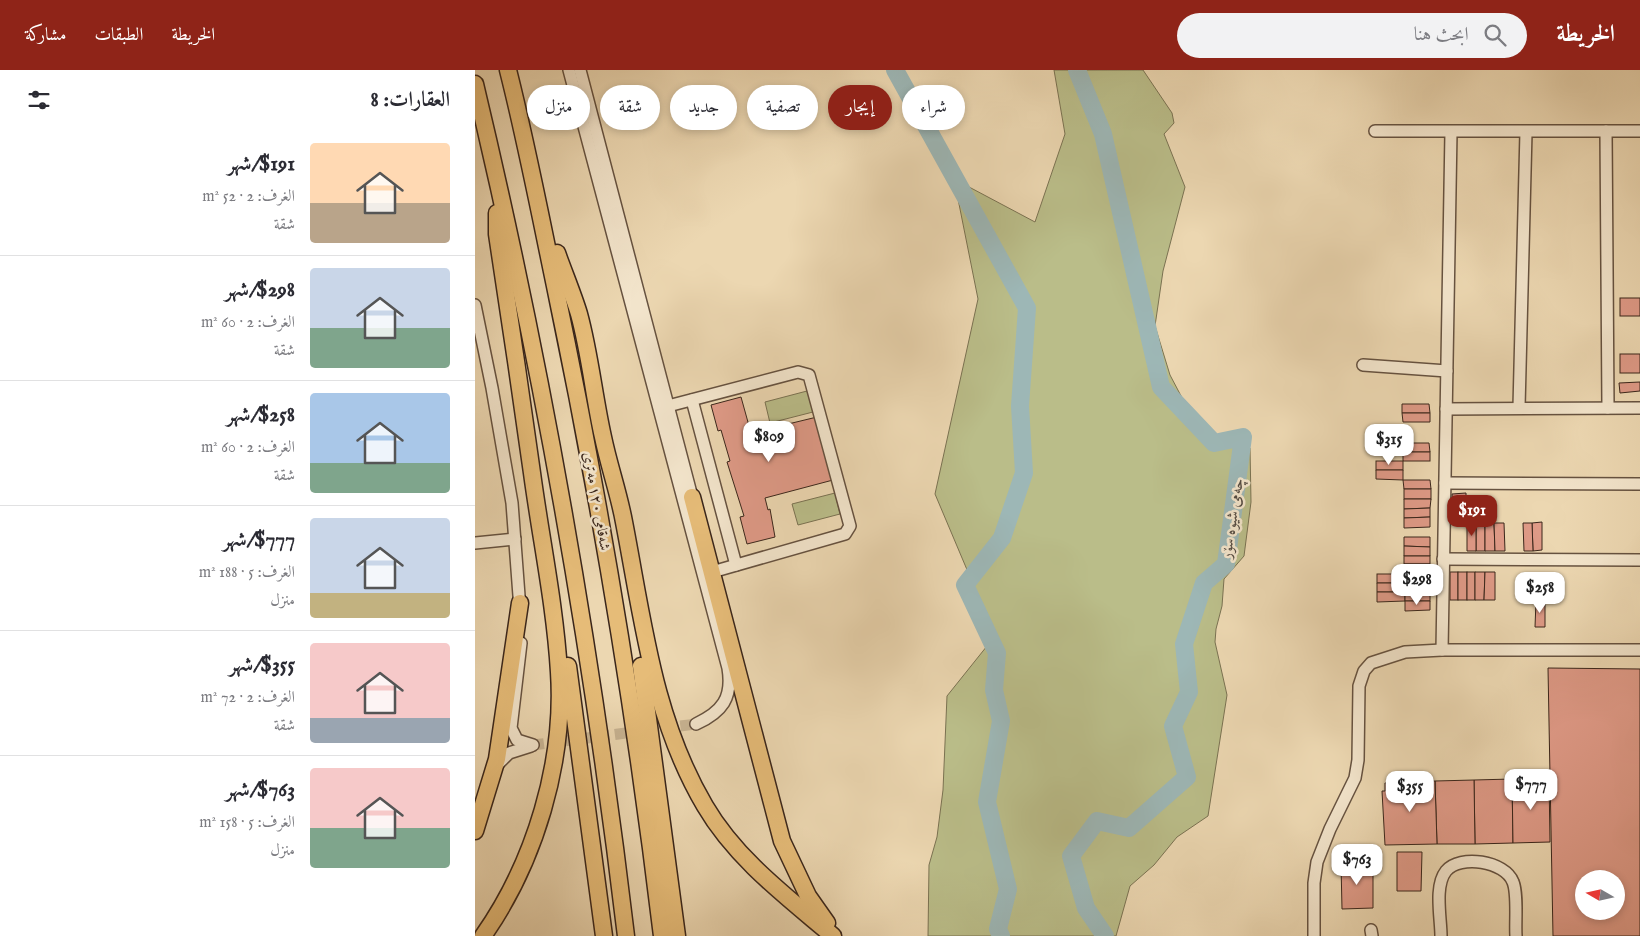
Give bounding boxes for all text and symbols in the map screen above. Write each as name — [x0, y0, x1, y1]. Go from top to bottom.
search box — [1177, 13, 1527, 58]
text: الخريطة — [1557, 19, 1615, 50]
icon: search — [1481, 21, 1509, 49]
text: ابحث هنا — [1414, 23, 1469, 47]
text: مشاركة — [25, 24, 66, 47]
text: الطبقات — [94, 24, 143, 47]
text: الخريطة — [171, 24, 215, 47]
chip: منزل — [527, 85, 590, 130]
chip: شقة — [600, 85, 660, 130]
chip: جديد — [670, 85, 737, 130]
chip: تصفية — [747, 85, 818, 130]
chip: إيجار — [828, 85, 892, 130]
chip: شراء — [902, 85, 965, 130]
icon: filters — [25, 86, 53, 114]
text: العقارات: 8 — [371, 87, 450, 114]
text: $191/شهر — [227, 151, 295, 178]
icon: home — [350, 163, 410, 223]
text: الغرف: 2 · 52 m² — [202, 187, 295, 207]
text: شقة — [274, 215, 295, 235]
text: $298/شهر — [225, 277, 295, 304]
icon: home — [350, 288, 410, 348]
text: الغرف: 2 · 60 m² — [201, 313, 295, 333]
text: شقة — [274, 341, 295, 361]
text: $258/شهر — [226, 402, 295, 429]
icon: home — [350, 413, 410, 473]
pin: $809 — [739, 420, 799, 463]
pin: $315 — [1359, 424, 1419, 466]
text: $809 — [754, 427, 784, 447]
text: $315 — [1376, 430, 1402, 450]
text: الغرف: 2 · 60 m² — [201, 438, 295, 458]
street label: شەقامی ١٢٠ مەتری — [578, 450, 615, 552]
text: شقة — [274, 466, 295, 486]
water label: چەمی شیوە سۆر — [1217, 476, 1249, 561]
pin: $191 — [1442, 494, 1502, 537]
text: $191 — [1458, 501, 1486, 521]
text: $777/شهر — [223, 527, 295, 554]
icon: home — [350, 538, 410, 598]
text: الغرف: 5 · 188 m² — [199, 563, 295, 583]
pin: $298 — [1387, 564, 1447, 606]
text: $298 — [1402, 570, 1432, 590]
pin: $258 — [1510, 572, 1570, 614]
text: $258 — [1526, 578, 1554, 598]
text: منزل — [270, 591, 295, 611]
text: $355/شهر — [229, 652, 295, 679]
icon: home — [350, 663, 410, 723]
text: الغرف: 2 · 72 m² — [201, 688, 295, 708]
text: شقة — [274, 716, 295, 736]
pin: $777 — [1501, 768, 1561, 811]
pin: $355 — [1380, 770, 1440, 813]
text: $777 — [1515, 775, 1547, 795]
text: $763/شهر — [226, 777, 295, 804]
text: $355 — [1397, 777, 1423, 797]
icon: home — [350, 788, 410, 848]
text: الغرف: 5 · 158 m² — [199, 813, 295, 833]
text: منزل — [270, 841, 295, 861]
pin: $763 — [1327, 844, 1387, 886]
text: $763 — [1342, 850, 1372, 870]
north arrow — [1575, 870, 1625, 920]
map controls — [1575, 870, 1625, 920]

